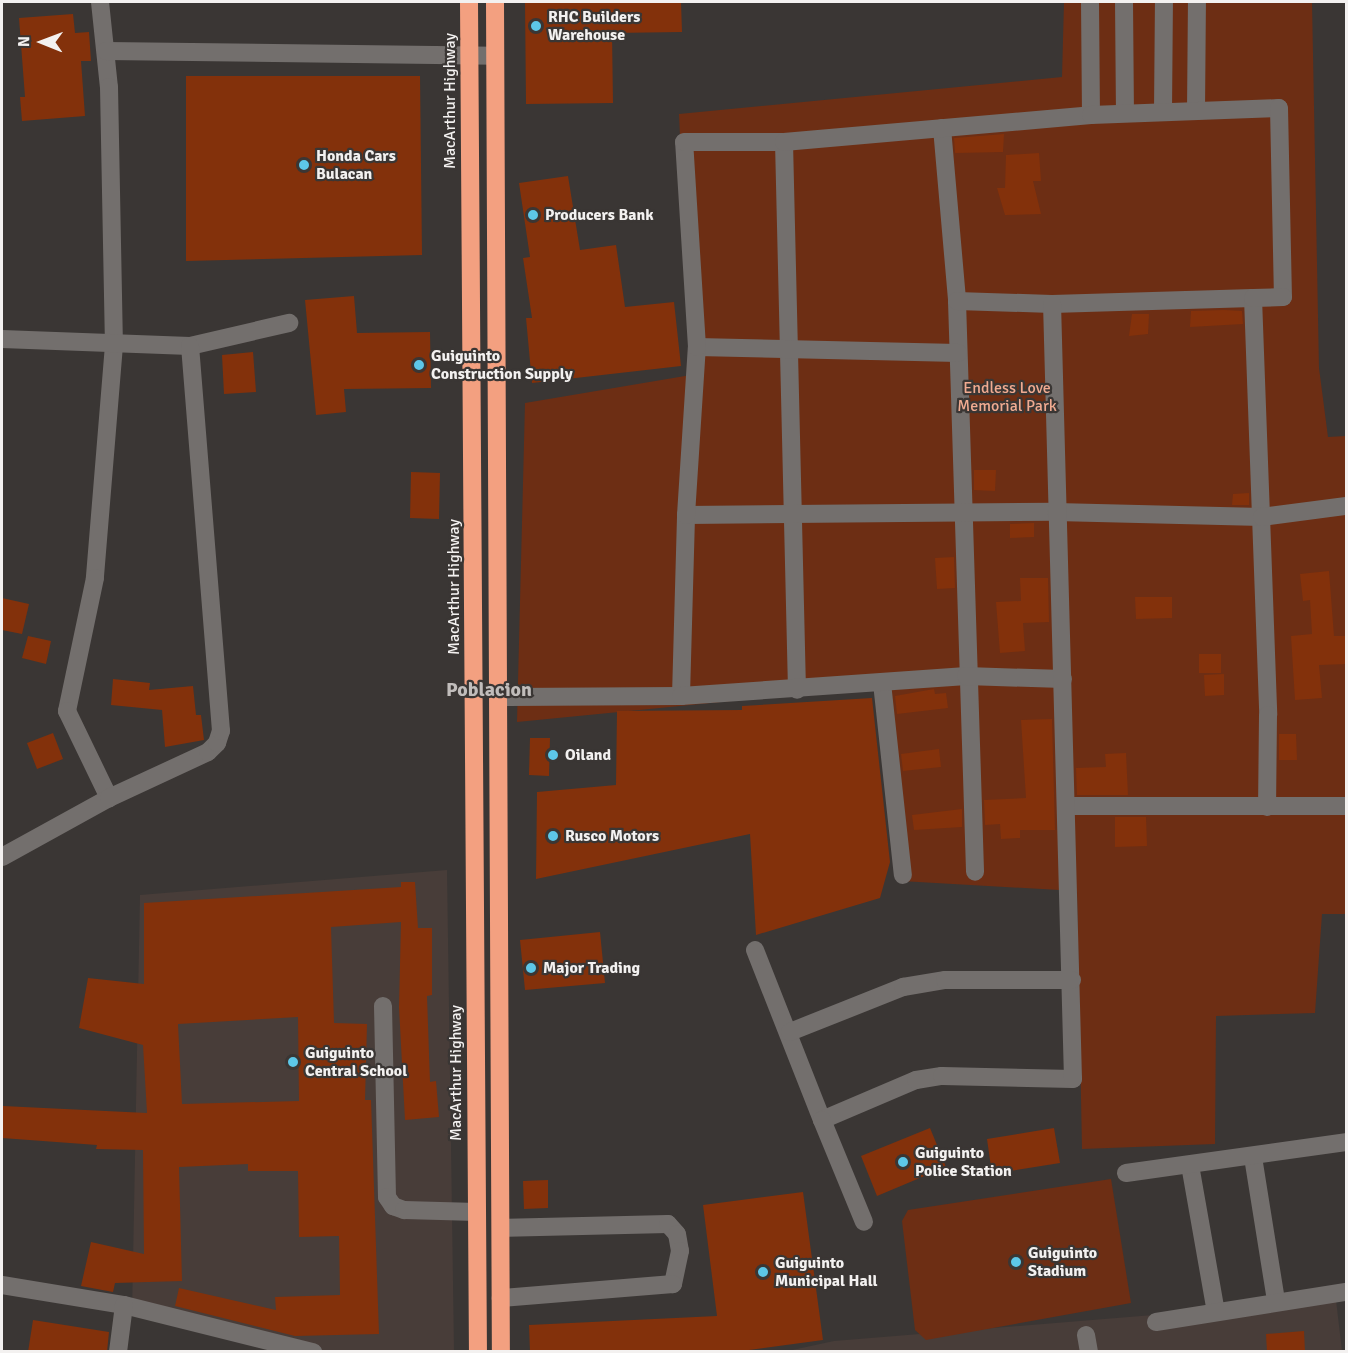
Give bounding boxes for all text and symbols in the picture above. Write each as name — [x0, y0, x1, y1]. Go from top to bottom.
place label: RHC Builders Warehouse — [548, 7, 640, 45]
north arrow — [12, 12, 72, 72]
marker: RHC Builders Warehouse — [529, 19, 543, 33]
street label: MacArthur Highway — [440, 33, 460, 169]
text: N — [14, 36, 34, 47]
place label: Honda Cars Bulacan — [316, 146, 396, 184]
marker: Honda Cars Bulacan — [297, 158, 311, 172]
place label: Producers Bank — [545, 205, 654, 225]
marker: Producers Bank — [526, 208, 540, 222]
place label: Guiguinto Construction Supply — [431, 346, 573, 384]
marker: Guiguinto Construction Supply — [412, 358, 426, 372]
park label: Endless Love Memorial Park — [957, 378, 1057, 416]
street label: MacArthur Highway — [444, 519, 464, 655]
district label: Poblacion — [446, 677, 532, 701]
place label: Oiland — [565, 745, 611, 765]
marker: Oiland — [546, 748, 560, 762]
place label: Rusco Motors — [565, 826, 659, 846]
marker: Rusco Motors — [546, 829, 560, 843]
place label: Major Trading — [543, 958, 640, 978]
marker: Major Trading — [524, 961, 538, 975]
street label: MacArthur Highway — [446, 1005, 466, 1141]
place label: Guiguinto Central School — [305, 1043, 407, 1081]
marker: Guiguinto Central School — [286, 1055, 300, 1069]
place label: Guiguinto Police Station — [915, 1143, 1012, 1181]
marker: Guiguinto Police Station — [896, 1155, 910, 1169]
place label: Guiguinto Stadium — [1028, 1243, 1097, 1281]
place label: Guiguinto Municipal Hall — [775, 1253, 878, 1291]
marker: Guiguinto Stadium — [1009, 1255, 1023, 1269]
marker: Guiguinto Municipal Hall — [756, 1265, 770, 1279]

